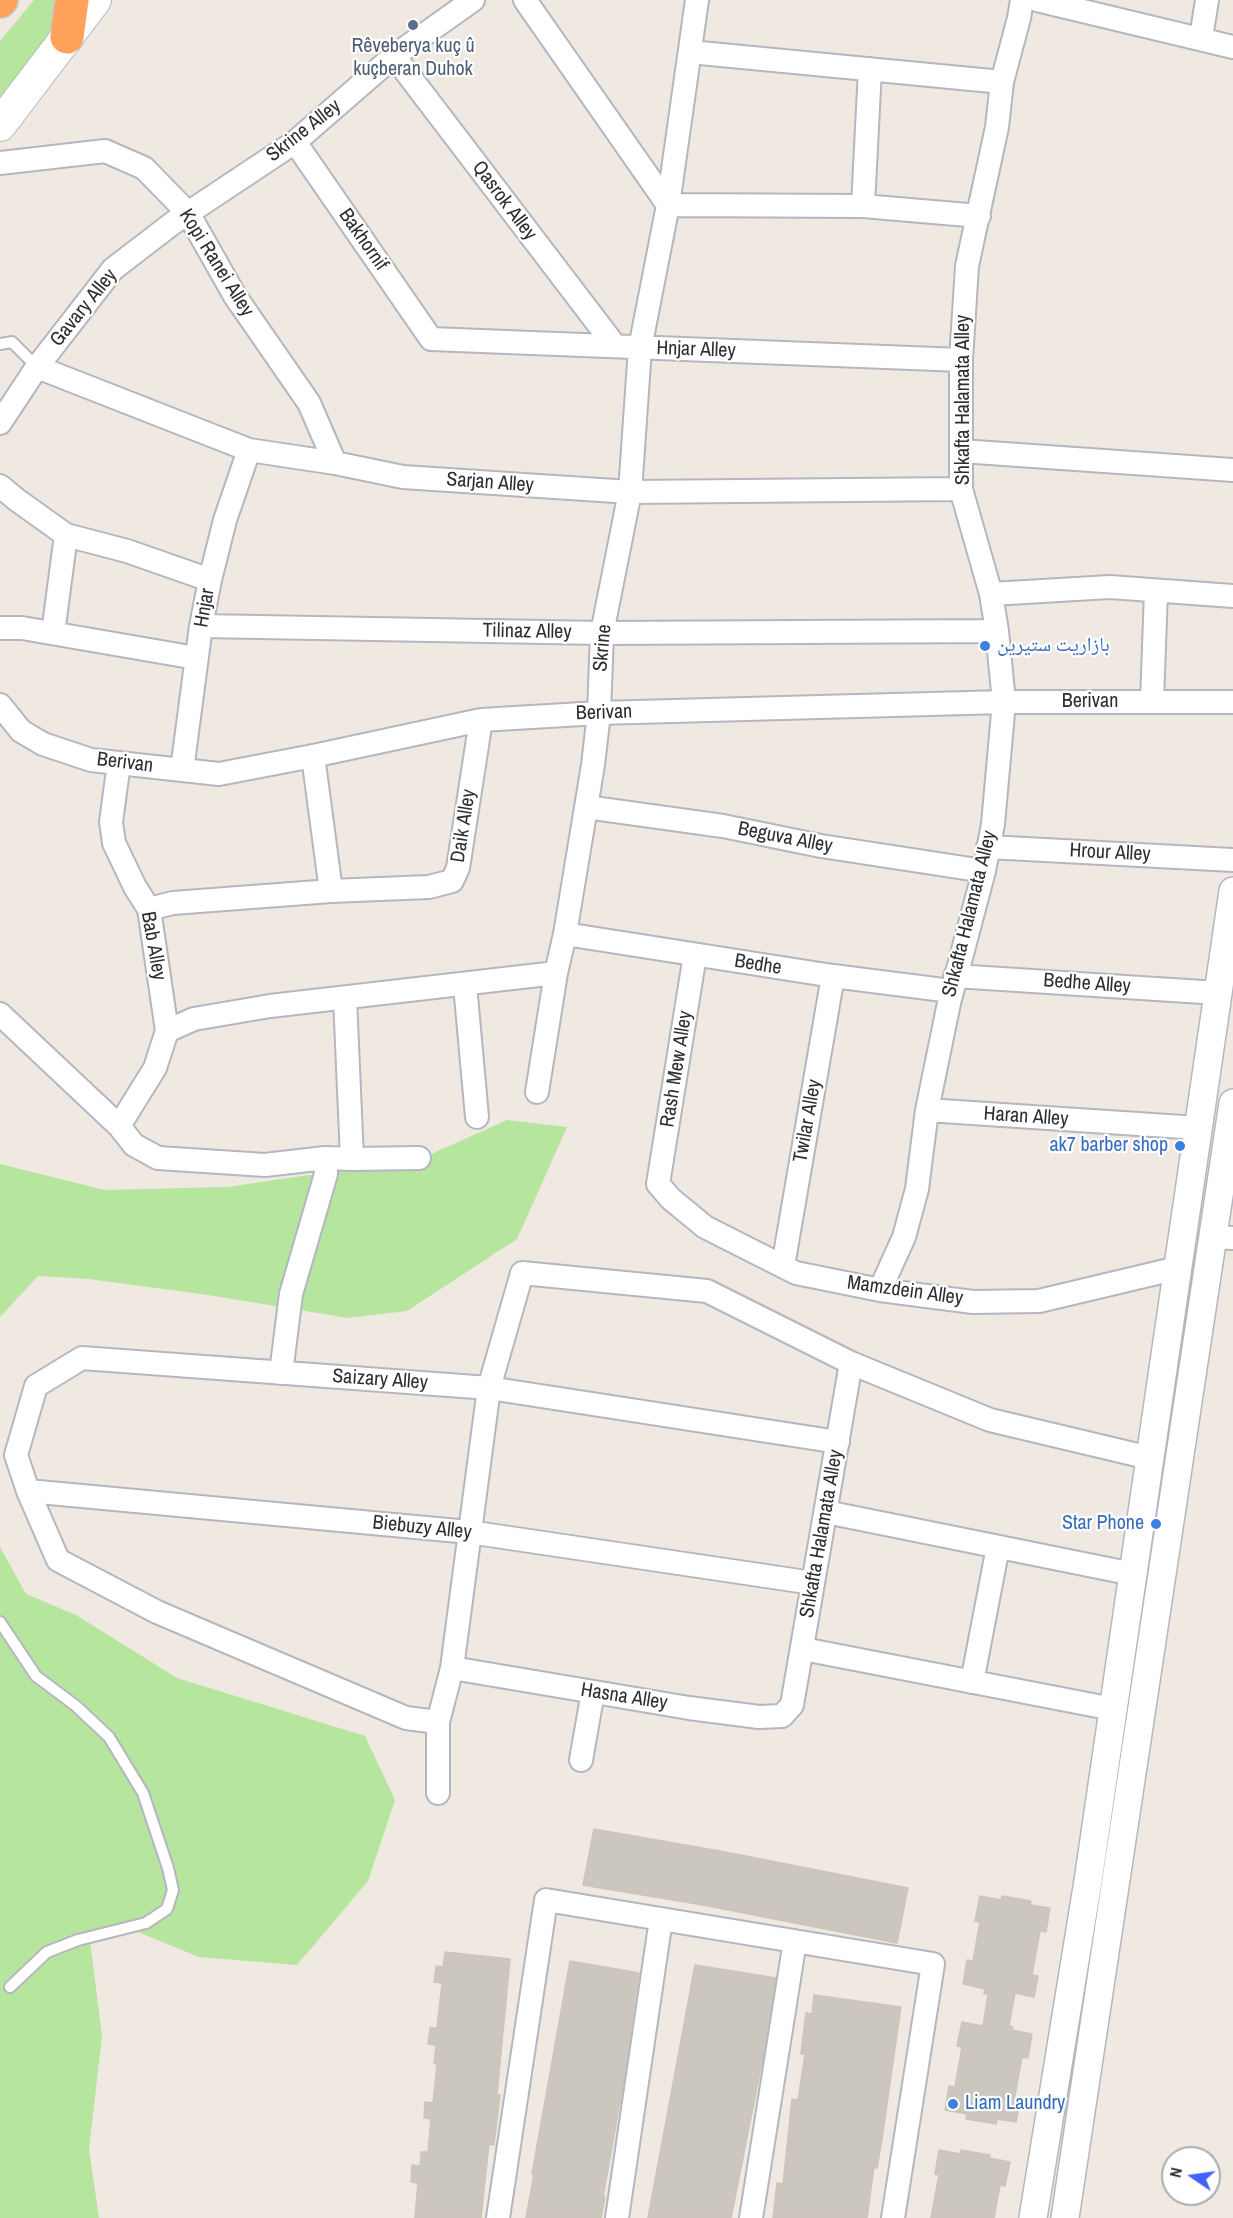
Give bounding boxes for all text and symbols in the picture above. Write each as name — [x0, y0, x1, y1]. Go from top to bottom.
marker: Rêveberya kuç û kuçberan Duhok — [406, 18, 420, 32]
place label: Rêveberya kuç û kuçberan Duhok — [351, 35, 475, 82]
street label: Skrine Alley — [262, 95, 346, 167]
street label: Qasrok Alley — [466, 157, 542, 245]
street label: Bakhornif — [333, 204, 393, 276]
street label: Kopi Ranei Alley — [173, 205, 259, 321]
street label: Gavary Alley — [45, 264, 123, 352]
street label: Shkafta Halamata Alley — [952, 315, 976, 485]
street label: Hnjar Alley — [656, 337, 736, 363]
street label: Sarjan Alley — [446, 468, 534, 498]
street label: Hnjar — [190, 587, 220, 629]
street label: Tilinaz Alley — [482, 619, 572, 645]
street label: Skrine — [589, 623, 617, 673]
place label: بازاريت ستيرين — [997, 634, 1110, 658]
marker: بازاريت ستيرين — [978, 639, 992, 653]
street label: Berivan — [1062, 690, 1118, 714]
street label: Berivan — [575, 700, 633, 726]
street label: Berivan — [95, 748, 155, 778]
street label: Daik Alley — [446, 788, 482, 864]
street label: Beguva Alley — [736, 817, 834, 859]
street label: Shkafta Halamata Alley — [938, 828, 1002, 1000]
street label: Hrour Alley — [1069, 839, 1151, 867]
street label: Bab Alley — [135, 910, 171, 982]
street label: Bedhe — [733, 949, 783, 981]
street label: Bedhe Alley — [1043, 969, 1131, 999]
street label: Rash Mew Alley — [656, 1009, 698, 1129]
street label: Twilar Alley — [789, 1078, 827, 1164]
street label: Haran Alley — [983, 1102, 1069, 1132]
place label: ak7 barber shop — [1049, 1134, 1168, 1158]
marker: ak7 barber shop — [1173, 1139, 1187, 1153]
street label: Mamzdein Alley — [846, 1271, 964, 1311]
street label: Saizary Alley — [331, 1365, 429, 1395]
street label: Shkafta Halamata Alley — [795, 1448, 849, 1620]
street label: Biebuzy Alley — [371, 1511, 473, 1545]
place label: Star Phone — [1062, 1512, 1144, 1536]
marker: Star Phone — [1149, 1517, 1163, 1531]
street label: Hasna Alley — [579, 1678, 669, 1716]
place label: Liam Laundry — [965, 2092, 1065, 2116]
marker: Liam Laundry — [946, 2097, 960, 2111]
north arrow — [1161, 2146, 1221, 2206]
text: N — [1164, 2165, 1187, 2180]

